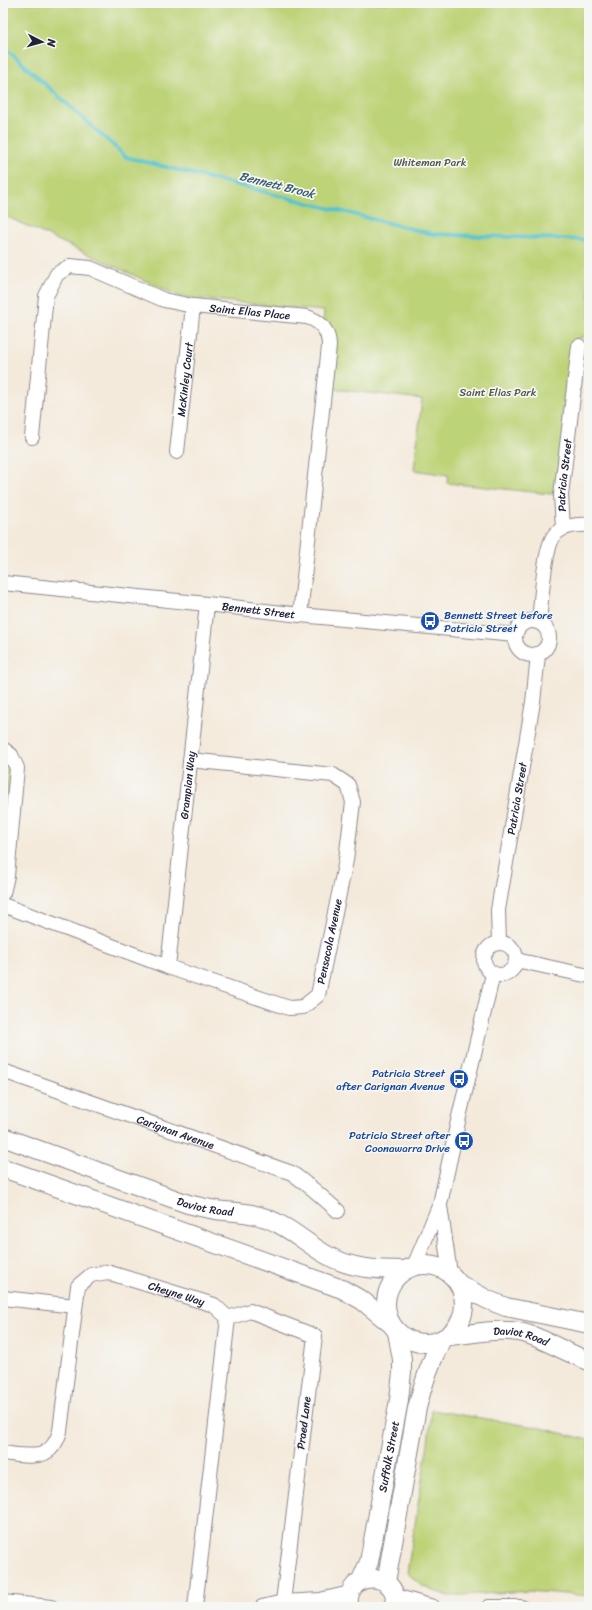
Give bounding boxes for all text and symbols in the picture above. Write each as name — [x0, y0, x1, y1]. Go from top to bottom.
north arrow — [22, 22, 62, 62]
text: N — [42, 37, 61, 48]
park label: Whiteman Park — [393, 153, 467, 172]
water label: Bennett Brook — [237, 165, 318, 205]
street label: Saint Elias Place — [209, 298, 292, 325]
street label: McKinley Court — [171, 341, 199, 418]
park label: Saint Elias Park — [459, 383, 537, 402]
street label: Patricia Street — [551, 437, 577, 512]
street label: Bennett Street — [221, 596, 296, 624]
place label: Bennett Street before Patricia Street — [444, 606, 553, 638]
bus stop icon: Bennett Street before Patricia Street — [419, 610, 441, 632]
street label: Grampian Way — [174, 750, 201, 820]
street label: Patricia Street — [501, 760, 532, 836]
street label: Pensacola Avenue — [311, 897, 347, 986]
place label: Patricia Street after Carignan Avenue — [336, 1064, 446, 1096]
bus stop icon: Patricia Street after Carignan Avenue — [448, 1068, 470, 1090]
street label: Carignan Avenue — [134, 1109, 218, 1155]
place label: Patricia Street after Coonawarra Drive — [349, 1126, 451, 1158]
bus stop icon: Patricia Street after Coonawarra Drive — [453, 1130, 475, 1152]
street label: Daviot Road — [174, 1191, 235, 1221]
street label: Cheyne Way — [146, 1276, 208, 1311]
street label: Daviot Road — [493, 1321, 553, 1352]
street label: Praed Lane — [291, 1395, 317, 1451]
street label: Suffolk Street — [373, 1419, 404, 1494]

